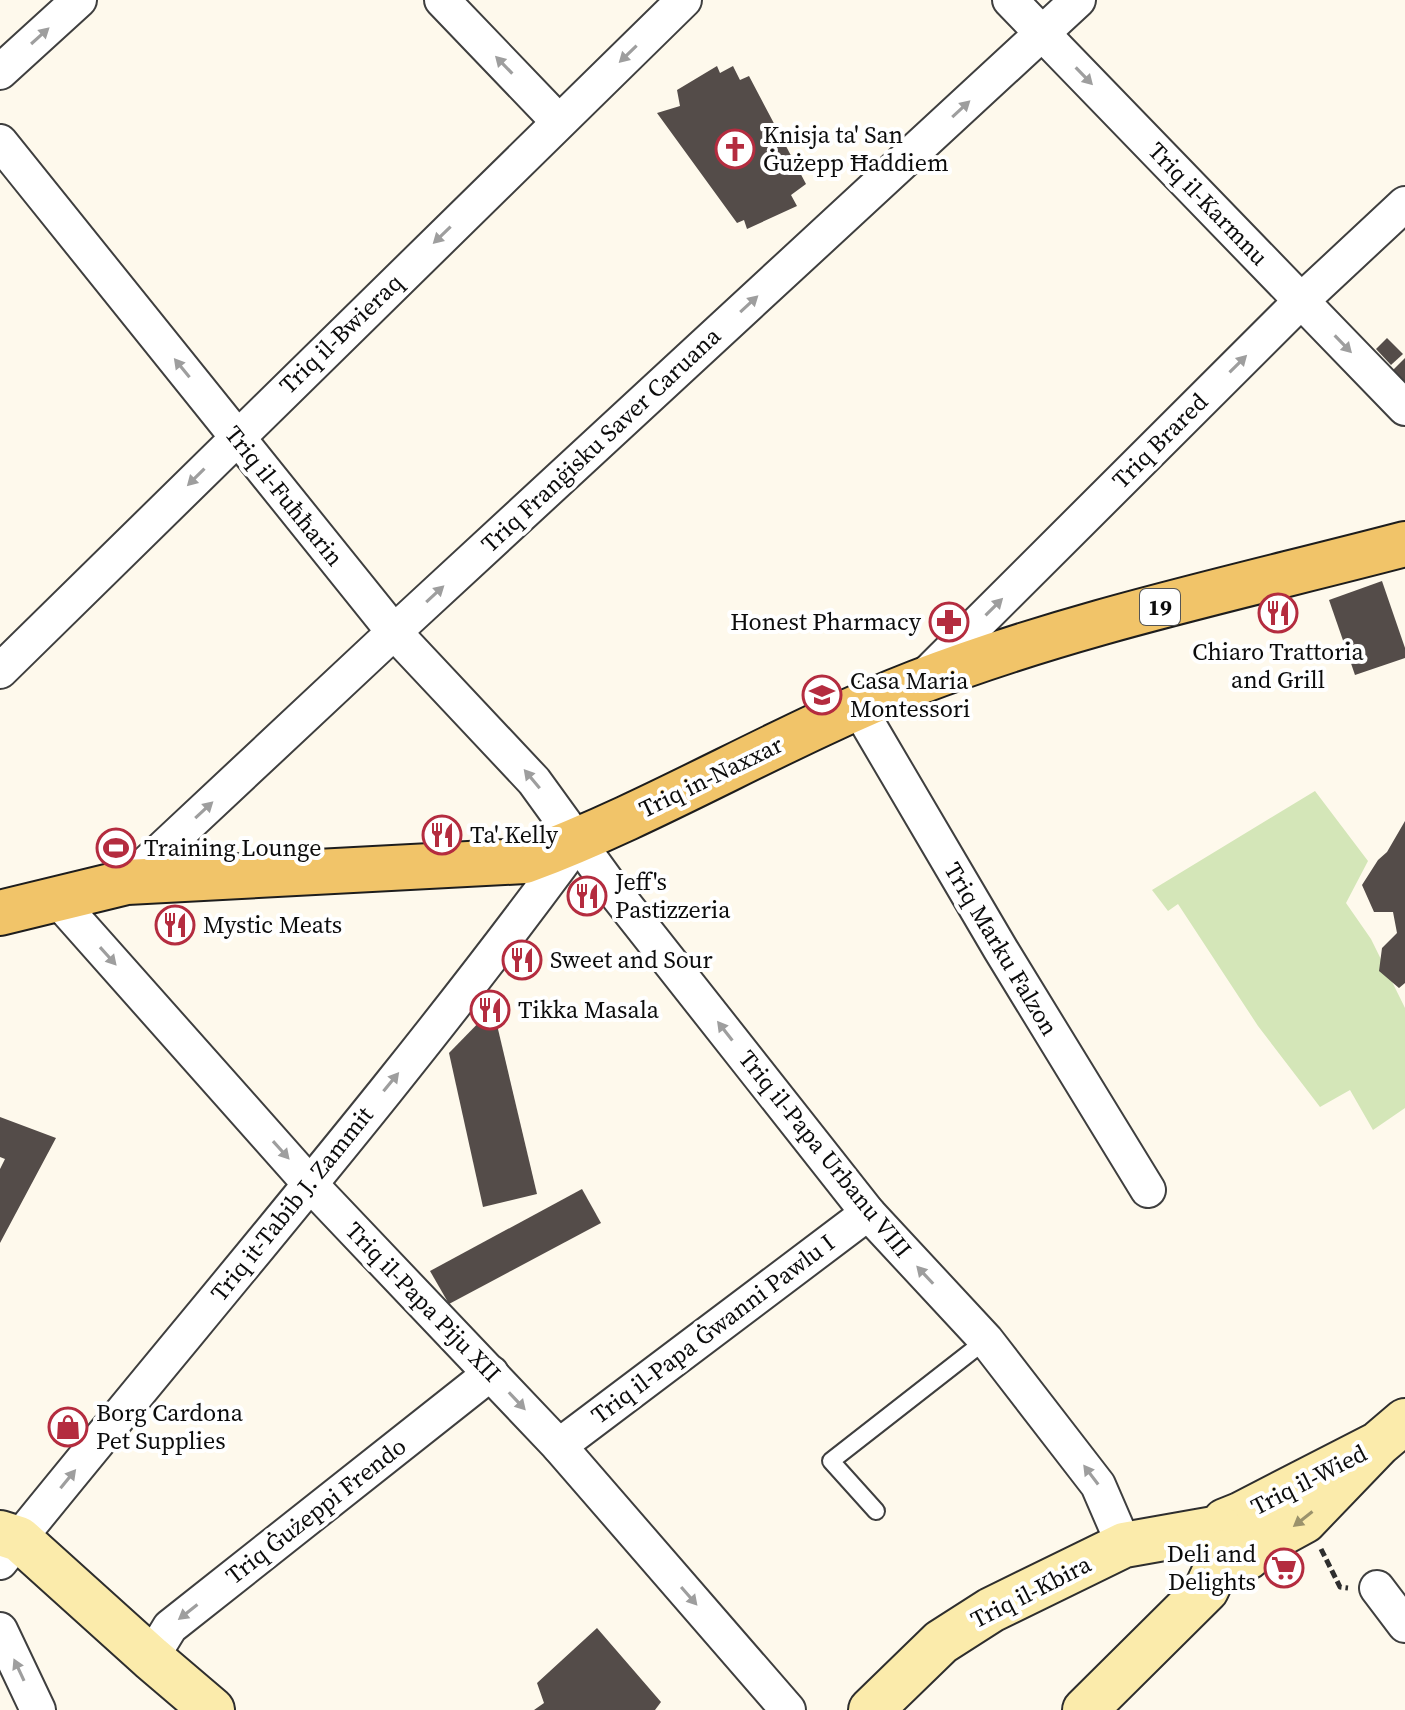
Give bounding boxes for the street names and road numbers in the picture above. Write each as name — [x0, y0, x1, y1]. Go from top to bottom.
street label: Triq il-Karmnu — [1141, 135, 1276, 273]
street label: Triq il-Bwieraq — [272, 266, 410, 401]
street label: Triq Franġisku Saver Caruana — [474, 319, 728, 560]
street label: Triq Brared — [1105, 385, 1215, 496]
street label: Triq il-Fuħħarin — [217, 418, 351, 573]
road number: 19 — [1140, 589, 1180, 625]
street label: Triq in-Naxxar — [634, 728, 788, 826]
street label: Triq Marku Falzon — [937, 856, 1066, 1042]
street label: Triq il-Papa Urbanu VIII — [731, 1043, 919, 1264]
street label: Triq it-Tabib J. Zammit — [203, 1099, 381, 1308]
street label: Triq il-Papa Piju XII — [338, 1214, 508, 1389]
street label: Triq il-Papa Ġwanni Pawlu I — [584, 1226, 841, 1431]
street label: Triq Ġużeppi Frendo — [219, 1430, 413, 1592]
street label: Triq il-Wied — [1245, 1436, 1373, 1523]
street label: Triq il-Kbira — [965, 1547, 1097, 1636]

